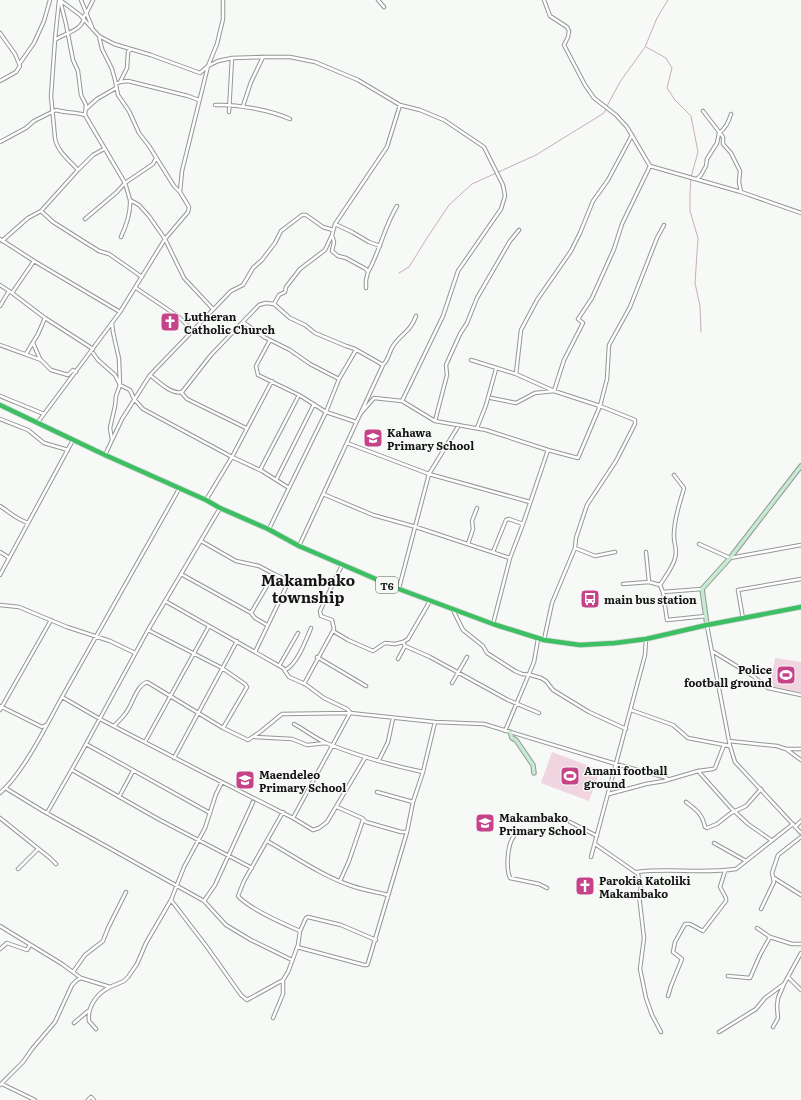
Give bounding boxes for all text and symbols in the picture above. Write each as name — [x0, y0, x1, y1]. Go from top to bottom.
place label: Lutheran Catholic Church — [184, 308, 275, 337]
church icon: Lutheran Catholic Church — [159, 311, 181, 333]
place label: Kahawa Primary School — [387, 424, 474, 453]
school or university icon: Kahawa Primary School — [362, 427, 384, 449]
district label: Makambako township — [261, 568, 355, 608]
road number: T6 — [376, 577, 398, 593]
bus stop icon: main bus station — [579, 588, 601, 610]
place label: main bus station — [604, 591, 697, 607]
place label: Police football ground — [684, 661, 772, 690]
sports icon: Police football ground — [775, 664, 797, 686]
place label: Amani football ground — [584, 762, 668, 791]
sports icon: Amani football ground — [559, 765, 581, 787]
place label: Maendeleo Primary School — [259, 766, 346, 795]
school or university icon: Maendeleo Primary School — [234, 769, 256, 791]
place label: Makambako Primary School — [499, 809, 586, 838]
school or university icon: Makambako Primary School — [474, 812, 496, 834]
place label: Parokia Katoliki Makambako — [599, 872, 690, 901]
church icon: Parokia Katoliki Makambako — [574, 875, 596, 897]

